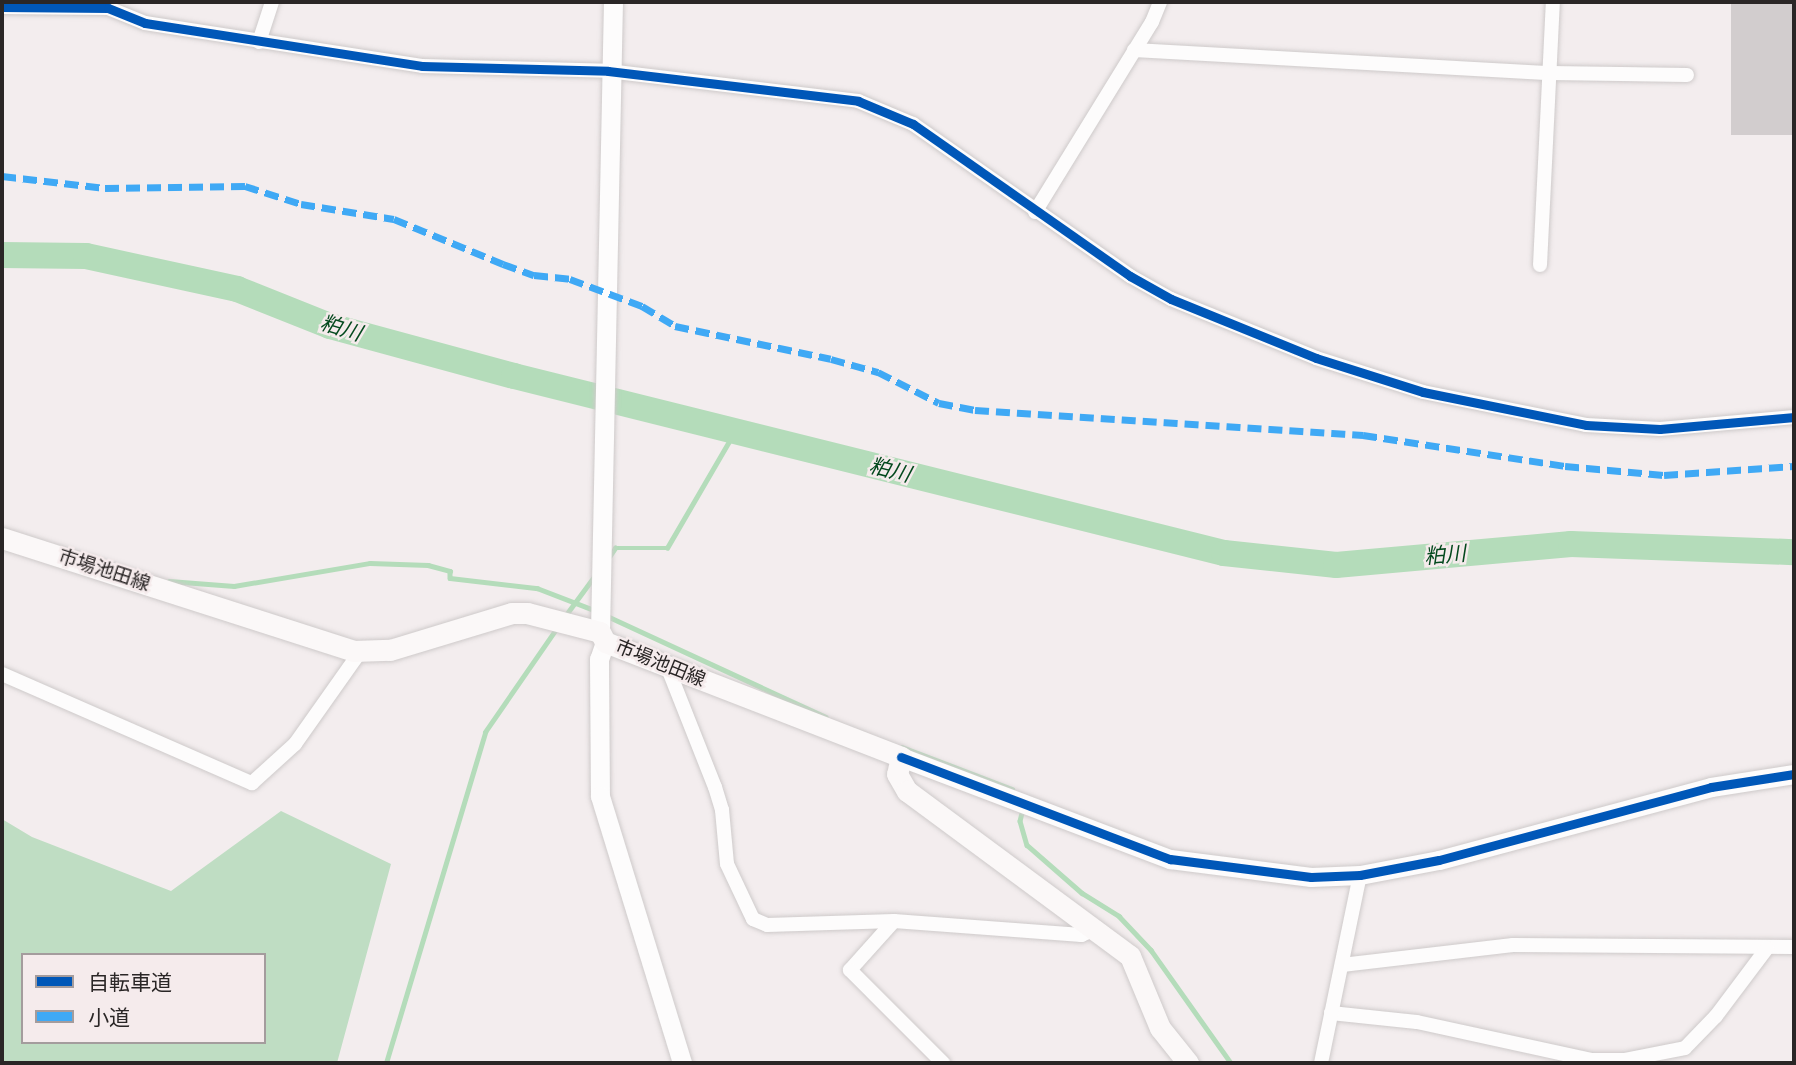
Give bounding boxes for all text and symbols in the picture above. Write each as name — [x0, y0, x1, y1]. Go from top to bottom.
water label: 粕川 — [317, 310, 365, 346]
water label: 粕川 — [867, 453, 913, 487]
water label: 粕川 — [1423, 541, 1467, 569]
street label: 市場池田線 — [55, 545, 153, 597]
street label: 市場池田線 — [612, 636, 708, 692]
legend — [21, 953, 266, 1044]
text: 自転車道 — [88, 968, 172, 998]
text: 小道 — [88, 1003, 130, 1033]

